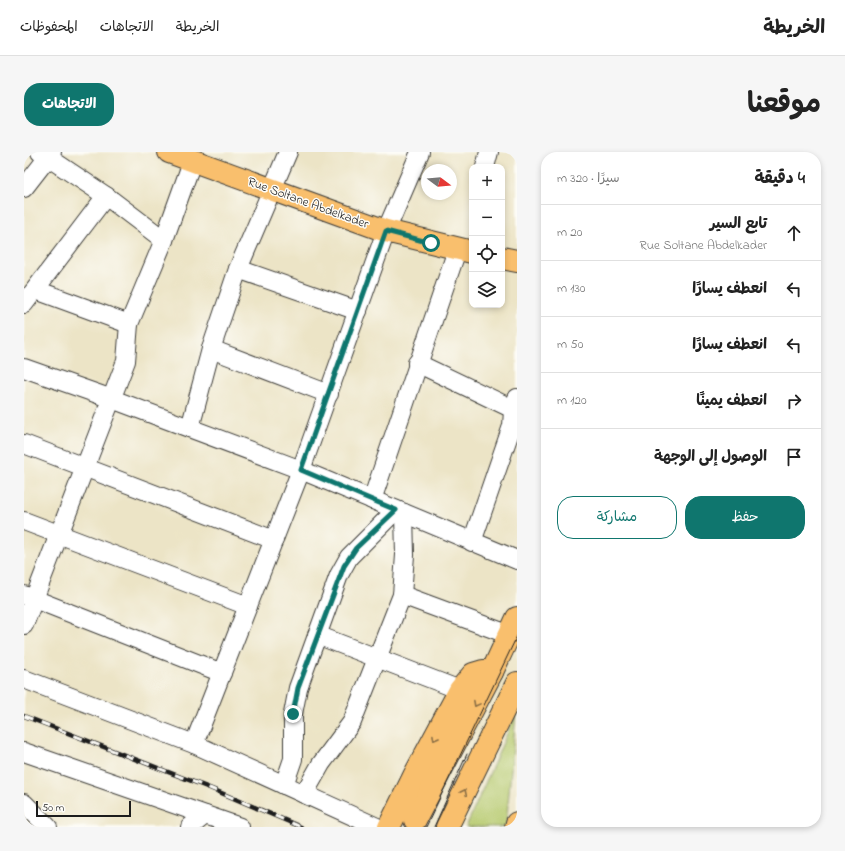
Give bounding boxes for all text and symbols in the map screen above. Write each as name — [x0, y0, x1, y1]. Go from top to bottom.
text: الخريطة — [763, 15, 825, 42]
text: المحفوظات — [20, 17, 78, 38]
text: الاتجاهات — [100, 17, 154, 38]
text: الخريطة — [176, 17, 219, 38]
button: الاتجاهات — [24, 83, 114, 126]
text: موقعنا — [747, 85, 821, 126]
north arrow — [421, 164, 457, 200]
map controls — [469, 164, 505, 308]
button: + — [469, 164, 505, 200]
text: 4 دقيقة — [755, 166, 805, 191]
text: سيرًا · 320 m — [557, 169, 620, 188]
street label: Rue Soltane Abdelkader — [245, 172, 372, 234]
button: − — [469, 200, 505, 236]
text: تابع السير — [710, 213, 767, 235]
icon: ahead — [783, 222, 805, 244]
text: 20 m — [557, 223, 582, 242]
route start — [422, 234, 440, 252]
button: locate — [469, 236, 505, 272]
text: Rue Soltane Abdelkader — [640, 236, 767, 255]
button: layers — [469, 272, 505, 308]
text: انعطف يسارًا — [692, 278, 767, 300]
icon: left — [783, 278, 805, 300]
text: 130 m — [557, 279, 585, 298]
text: انعطف يسارًا — [692, 334, 767, 356]
icon: left — [783, 334, 805, 356]
text: 50 m — [557, 335, 583, 354]
text: انعطف يمينًا — [696, 390, 767, 412]
icon: right — [783, 390, 805, 412]
text: 120 m — [557, 391, 587, 410]
text: الوصول إلى الوجهة — [654, 446, 767, 468]
icon: arrive — [783, 446, 805, 468]
button: مشاركة — [557, 496, 677, 539]
button: حفظ — [685, 496, 805, 539]
one-way arrow — [473, 700, 481, 707]
route end — [284, 705, 302, 723]
one-way arrow — [432, 734, 440, 741]
one-way arrow — [459, 789, 467, 796]
scale bar — [36, 799, 131, 818]
text: 50 m — [42, 800, 64, 816]

